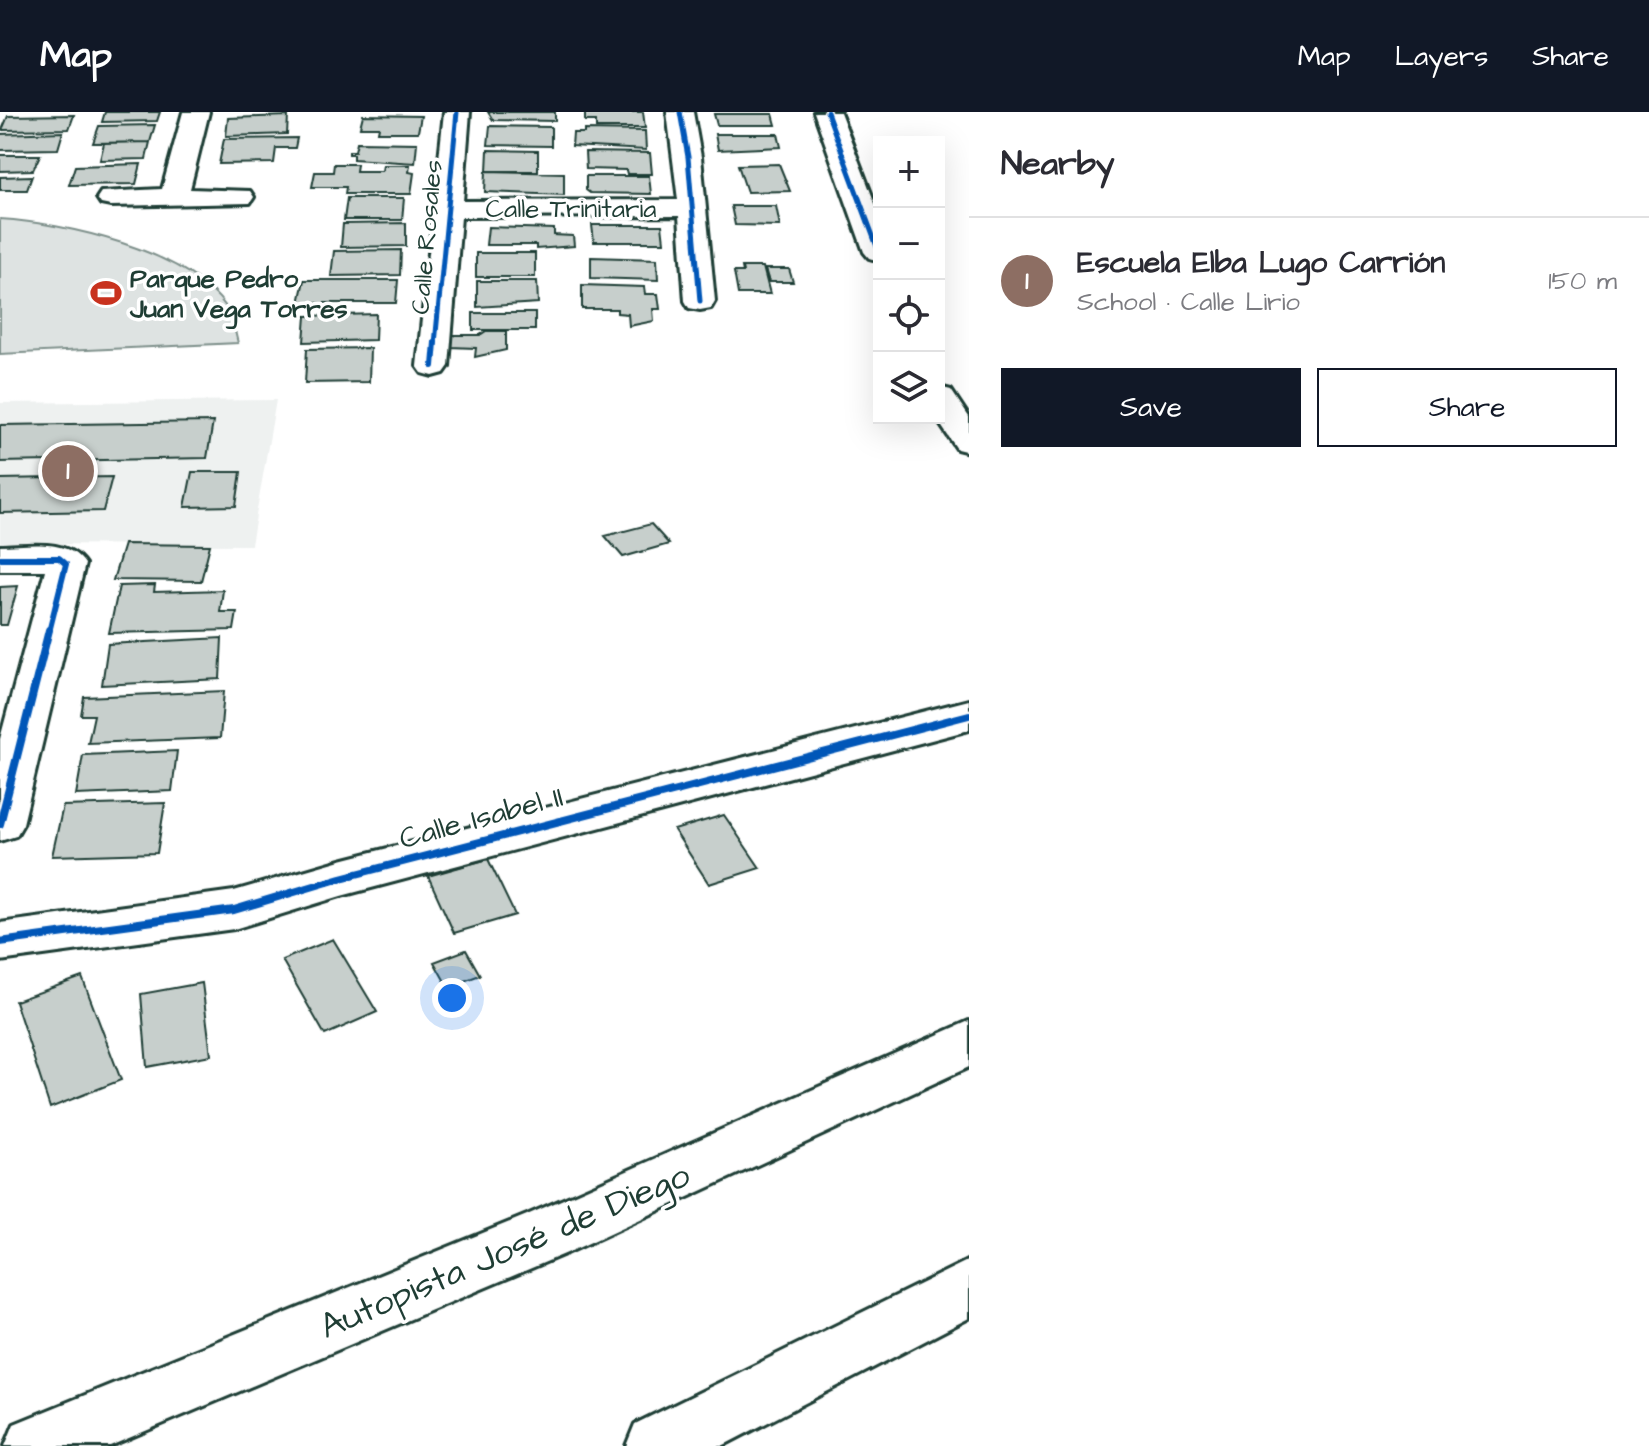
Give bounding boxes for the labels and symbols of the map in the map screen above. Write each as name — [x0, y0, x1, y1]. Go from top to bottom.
street label: Calle Rosales — [402, 158, 452, 316]
street label: Calle Trinitaria — [486, 191, 656, 227]
place label: Parque Pedro Juan Vega Torres — [129, 261, 348, 330]
sports icon: Parque Pedro Juan Vega Torres — [89, 276, 123, 310]
pin: 1 — [42, 441, 94, 501]
street label: Calle Isabel II — [395, 776, 568, 860]
your location — [432, 978, 472, 1018]
street label: Autopista José de Diego — [312, 1150, 698, 1353]

